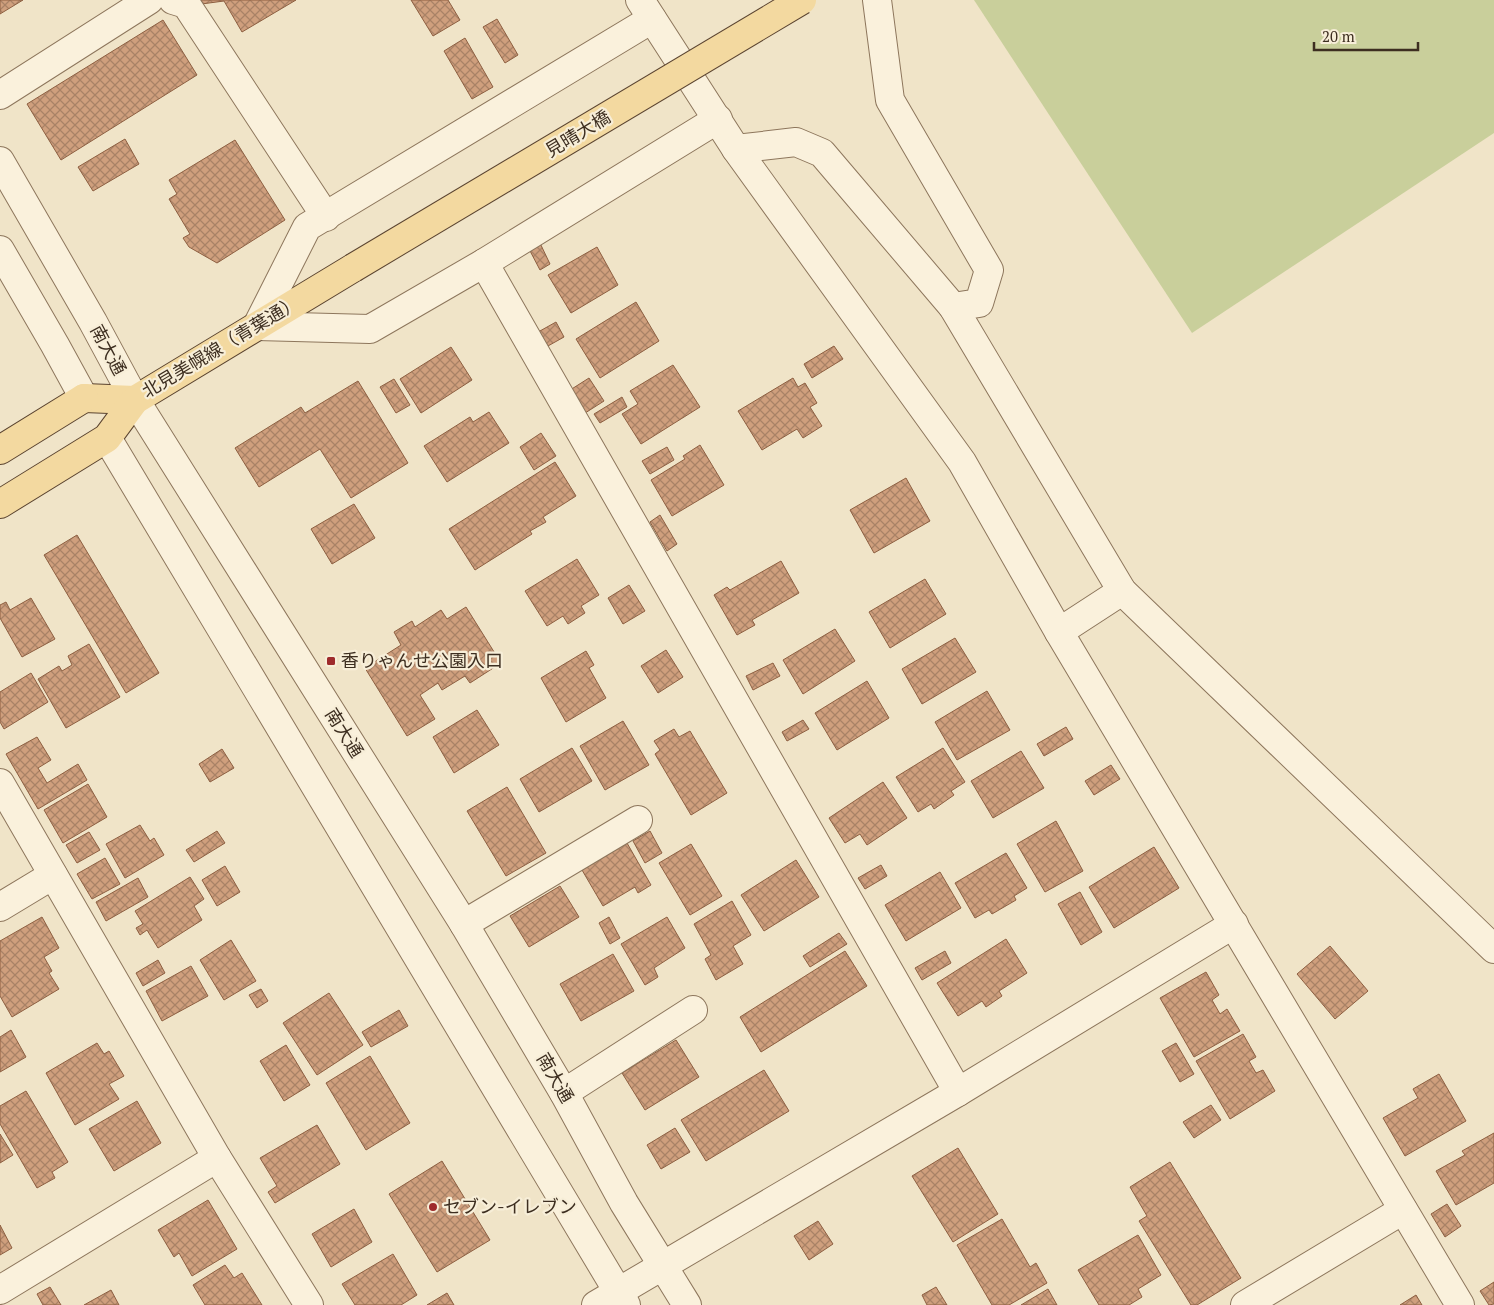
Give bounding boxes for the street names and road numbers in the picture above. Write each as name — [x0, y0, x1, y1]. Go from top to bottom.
street label: 見晴大橋 — [540, 104, 615, 162]
street label: 北見美幌線（青葉通） — [137, 290, 304, 403]
street label: 南大通 — [86, 320, 132, 379]
street label: 南大通 — [320, 703, 369, 762]
street label: 南大通 — [532, 1048, 580, 1107]

